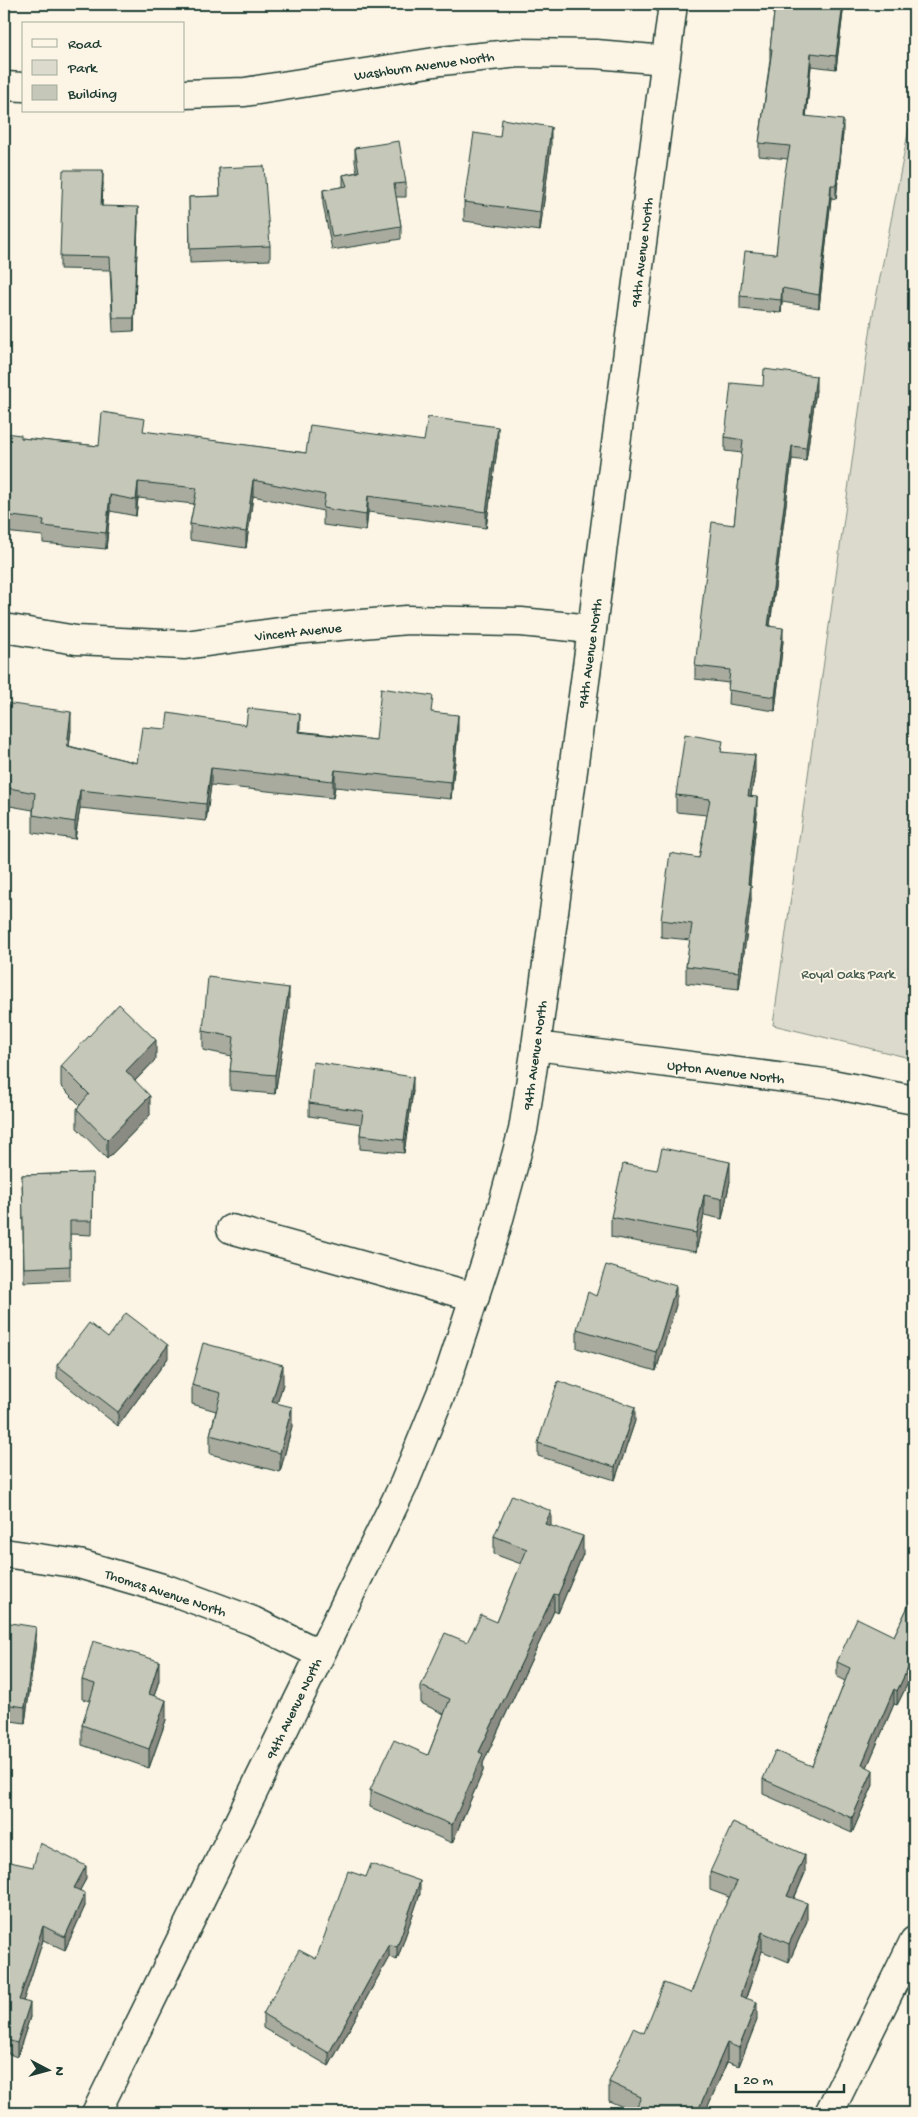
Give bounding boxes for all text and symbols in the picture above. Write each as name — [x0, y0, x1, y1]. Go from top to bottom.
legend — [22, 22, 185, 112]
text: Road — [68, 36, 102, 54]
street label: Washburn Avenue North — [353, 49, 496, 86]
text: Park — [67, 60, 98, 78]
text: Building — [67, 86, 117, 104]
street label: 94th Avenue North — [628, 196, 659, 309]
street label: 94th Avenue North — [575, 597, 608, 710]
street label: Vincent Avenue — [253, 620, 343, 647]
park label: Royal Oaks Park — [801, 967, 896, 984]
street label: 94th Avenue North — [520, 999, 553, 1112]
street label: Upton Avenue North — [666, 1058, 786, 1089]
street label: Thomas Avenue North — [102, 1566, 228, 1622]
street label: 94th Avenue North — [263, 1655, 327, 1763]
north arrow — [22, 2044, 72, 2094]
scale bar — [736, 2062, 843, 2094]
text: N — [50, 2066, 67, 2077]
text: 20 m — [743, 2072, 773, 2090]

